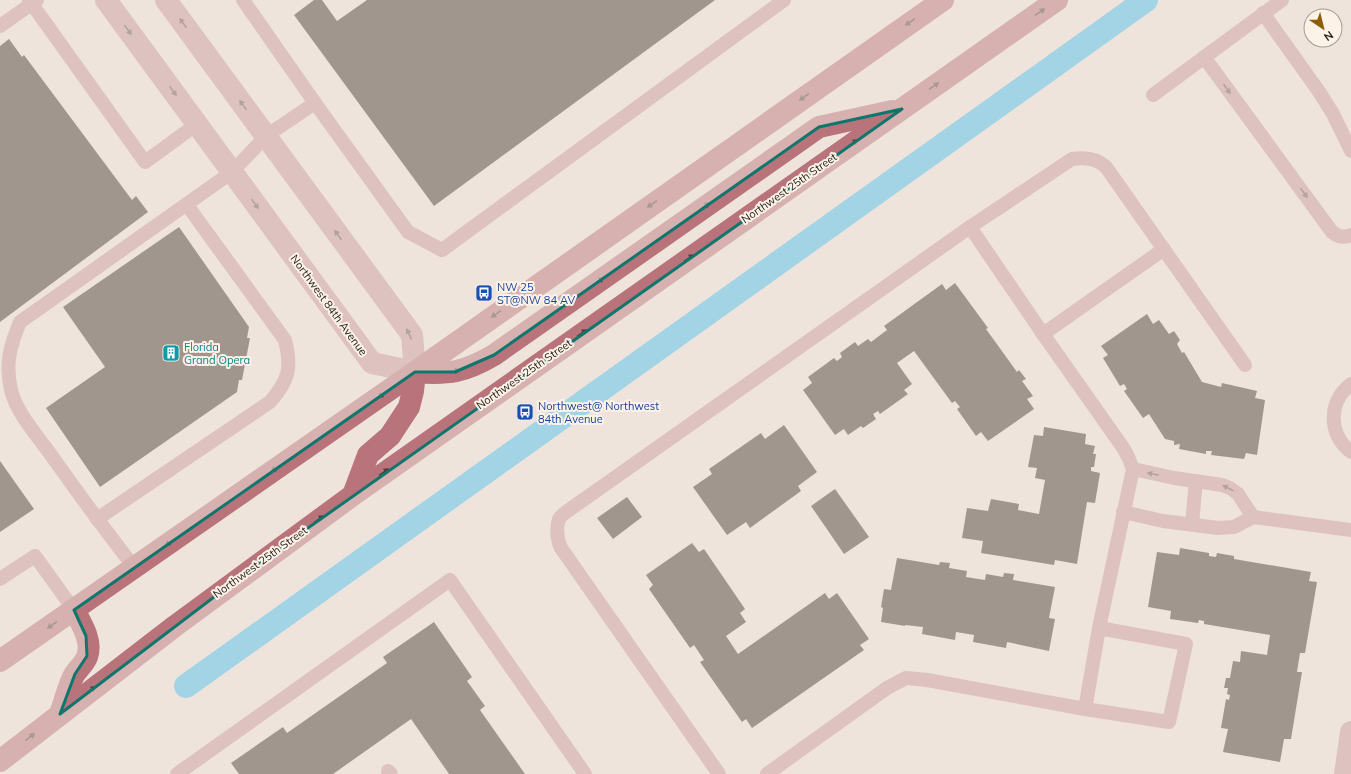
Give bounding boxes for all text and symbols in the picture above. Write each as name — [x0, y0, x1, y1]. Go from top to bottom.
one-way arrow — [1035, 8, 1045, 16]
north arrow — [1303, 8, 1343, 48]
one-way arrow — [179, 18, 187, 29]
one-way arrow — [905, 18, 916, 26]
one-way arrow — [124, 24, 132, 35]
text: N — [1321, 28, 1336, 44]
one-way arrow — [928, 82, 939, 90]
one-way arrow — [1223, 83, 1231, 94]
one-way arrow — [169, 85, 177, 96]
one-way arrow — [799, 93, 809, 101]
one-way arrow — [239, 100, 247, 110]
one-way arrow — [847, 139, 858, 147]
street label: Northwest 25th Street — [739, 150, 840, 226]
one-way arrow — [1300, 188, 1308, 199]
one-way arrow — [251, 198, 259, 209]
one-way arrow — [647, 200, 657, 208]
one-way arrow — [700, 202, 711, 211]
one-way arrow — [334, 229, 342, 240]
street label: Northwest 84th Avenue — [288, 252, 370, 358]
one-way arrow — [683, 254, 694, 262]
one-way arrow — [594, 277, 604, 285]
place label: NW 25 ST@NW 84 AV — [497, 280, 575, 307]
bus stop icon: NW 25 ST@NW 84 AV — [474, 283, 494, 303]
one-way arrow — [491, 310, 501, 318]
one-way arrow — [406, 328, 413, 340]
one-way arrow — [577, 329, 588, 337]
street label: Northwest 25th Street — [474, 336, 575, 412]
place label: Florida Grand Opera — [184, 340, 250, 367]
building icon: Florida Grand Opera — [161, 343, 181, 363]
one-way arrow — [448, 368, 460, 374]
one-way arrow — [378, 390, 388, 398]
place label: Northwest@ Northwest 84th Avenue — [538, 399, 659, 426]
bus stop icon: Northwest@ Northwest 84th Avenue — [515, 402, 535, 422]
one-way arrow — [271, 464, 282, 472]
one-way arrow — [379, 468, 390, 476]
one-way arrow — [1147, 470, 1160, 476]
one-way arrow — [1222, 485, 1234, 491]
one-way arrow — [314, 515, 324, 523]
street label: Northwest 25th Street — [210, 523, 310, 601]
one-way arrow — [164, 538, 175, 546]
one-way arrow — [46, 621, 57, 629]
one-way arrow — [86, 686, 97, 694]
one-way arrow — [25, 733, 36, 741]

